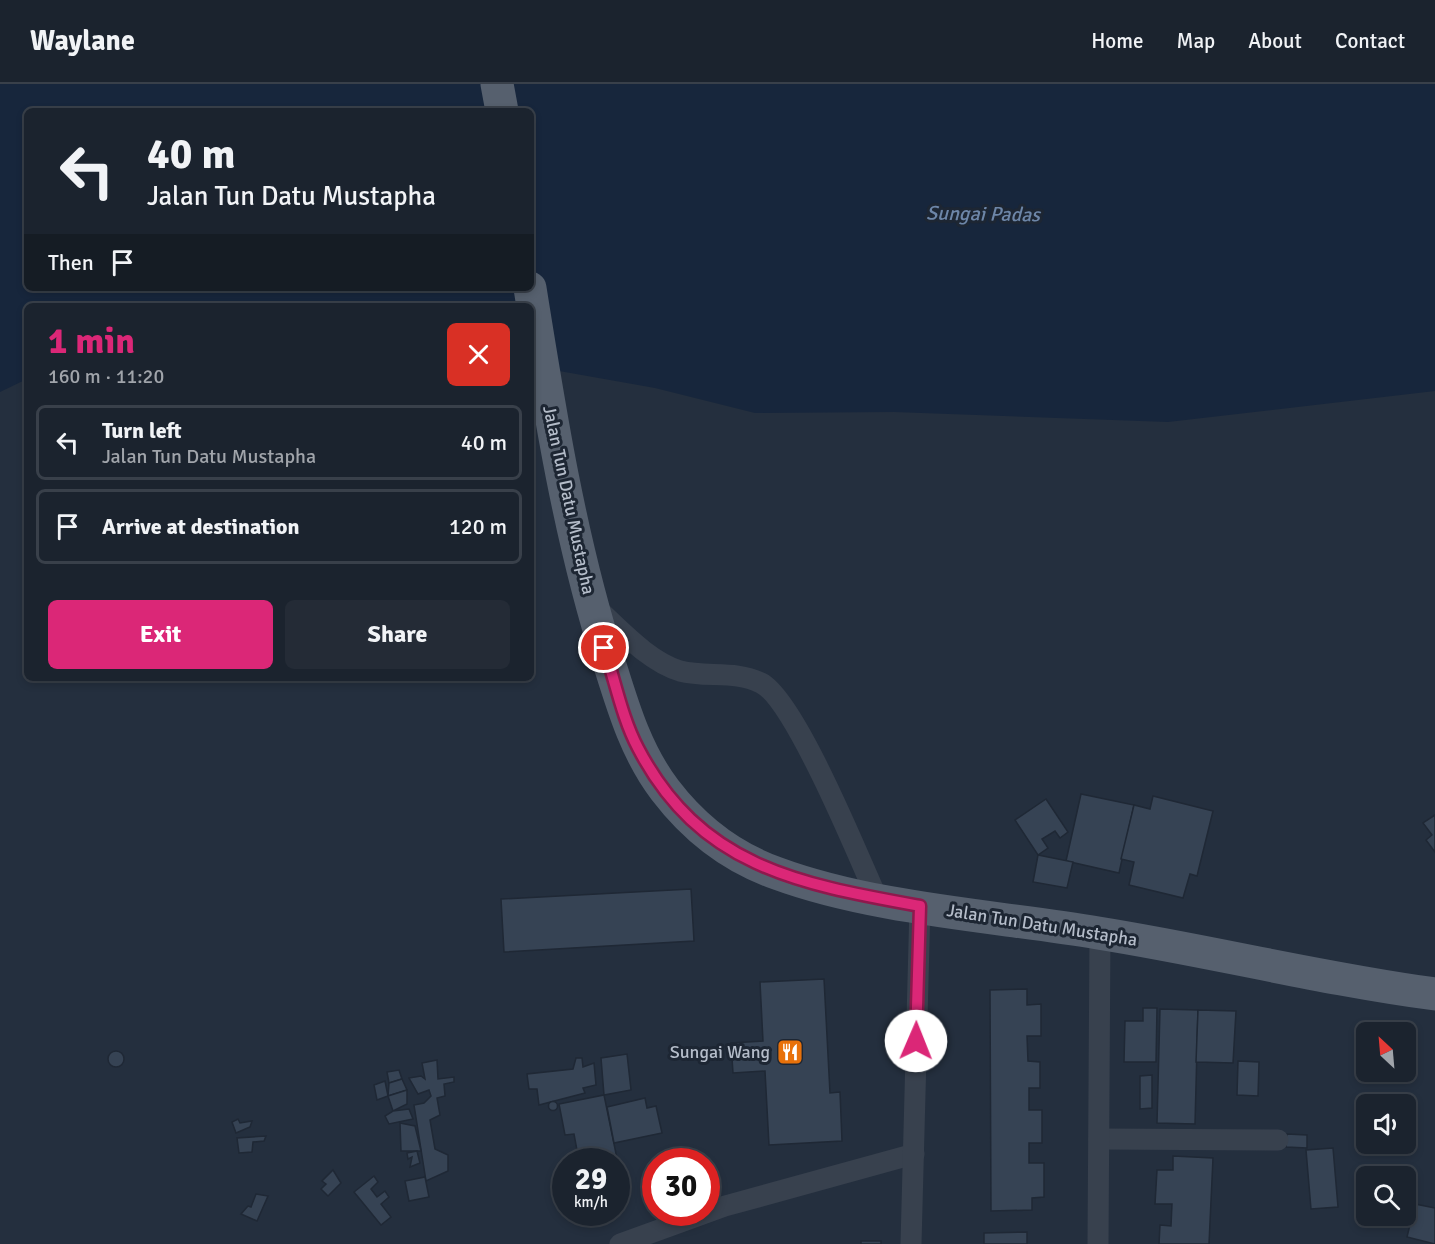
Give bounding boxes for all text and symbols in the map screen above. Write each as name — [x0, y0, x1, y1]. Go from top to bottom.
text: Waylane — [30, 24, 135, 58]
text: Home — [1091, 28, 1144, 54]
text: Map — [1177, 28, 1215, 54]
text: About — [1248, 28, 1302, 54]
text: Contact — [1335, 28, 1405, 54]
text: 40 m — [147, 129, 236, 180]
icon: left — [48, 132, 126, 210]
text: Jalan Tun Datu Mustapha — [147, 180, 436, 213]
water label: Sungai Padas — [926, 201, 1042, 228]
icon: arrive — [106, 246, 139, 279]
text: Then — [48, 249, 94, 276]
text: 1 min — [48, 319, 135, 364]
button: close — [447, 323, 510, 386]
text: 160 m · 11:20 — [48, 364, 164, 389]
street label: Jalan Tun Datu Mustapha — [538, 404, 600, 596]
text: Turn left — [102, 417, 182, 444]
icon: left — [51, 426, 84, 459]
text: 40 m — [461, 429, 507, 456]
text: Jalan Tun Datu Mustapha — [102, 444, 316, 469]
icon: arrive — [51, 510, 84, 543]
text: Arrive at destination — [102, 513, 299, 540]
text: 120 m — [449, 513, 507, 540]
button: Exit — [48, 600, 273, 669]
button: Share — [285, 600, 510, 669]
pin — [578, 622, 629, 673]
icon: arrive — [587, 631, 620, 664]
street label: Jalan Tun Datu Mustapha — [945, 899, 1139, 951]
position arrow — [884, 1009, 948, 1073]
north arrow — [1356, 1022, 1416, 1082]
map controls — [1356, 1022, 1416, 1226]
restaurant icon: Sungai Wang — [775, 1037, 805, 1067]
place label: Sungai Wang — [670, 1041, 770, 1063]
button: sound — [1356, 1094, 1416, 1154]
speed limit sign: 30 — [642, 1148, 720, 1226]
text: 29 — [575, 1161, 607, 1198]
button: search — [1356, 1166, 1416, 1226]
text: km/h — [574, 1193, 608, 1211]

